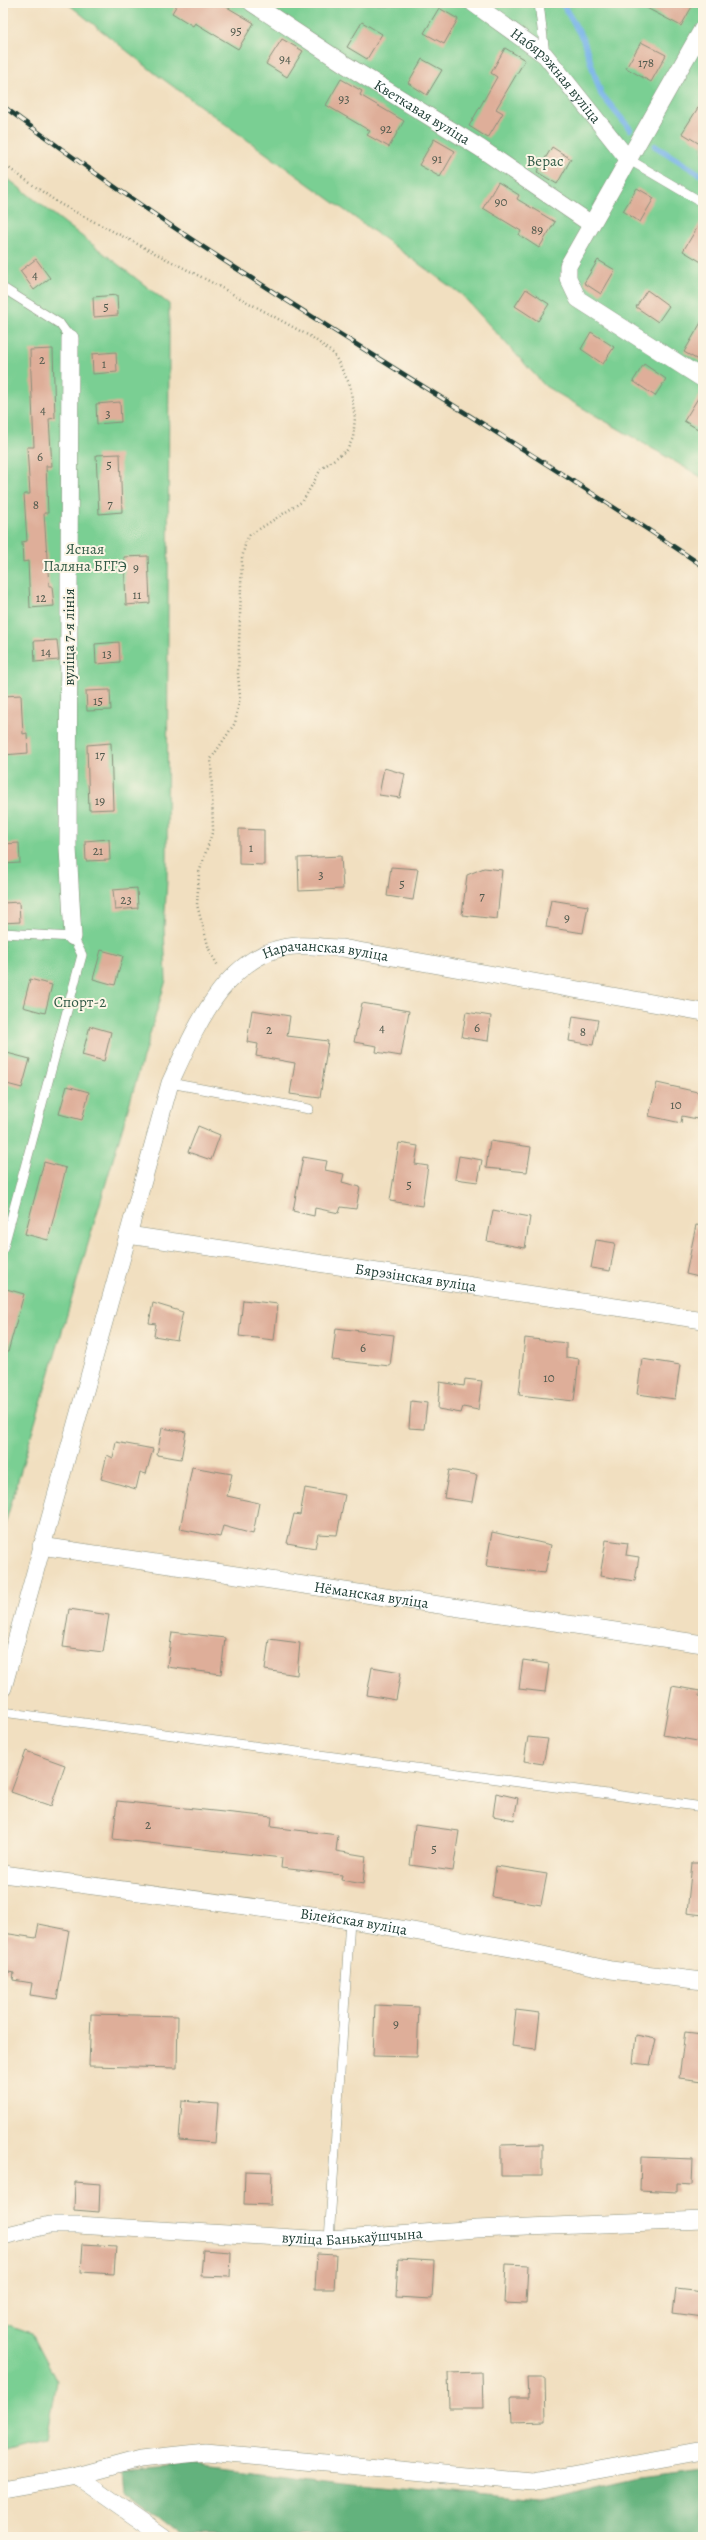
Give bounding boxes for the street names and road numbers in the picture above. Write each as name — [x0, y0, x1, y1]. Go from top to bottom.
street label: Набярэжная вуліца — [506, 23, 606, 128]
street label: Кветкавая вуліца — [370, 75, 474, 150]
street label: вуліца 7-я лінія — [59, 588, 79, 686]
street label: Нарачанская вуліца — [259, 936, 390, 966]
street label: Бярэзінская вуліца — [354, 1259, 478, 1296]
street label: Нёманская вуліца — [313, 1577, 430, 1613]
street label: Вілейская вуліца — [299, 1903, 409, 1940]
street label: вуліца Банькаўшчына — [281, 2223, 423, 2250]

